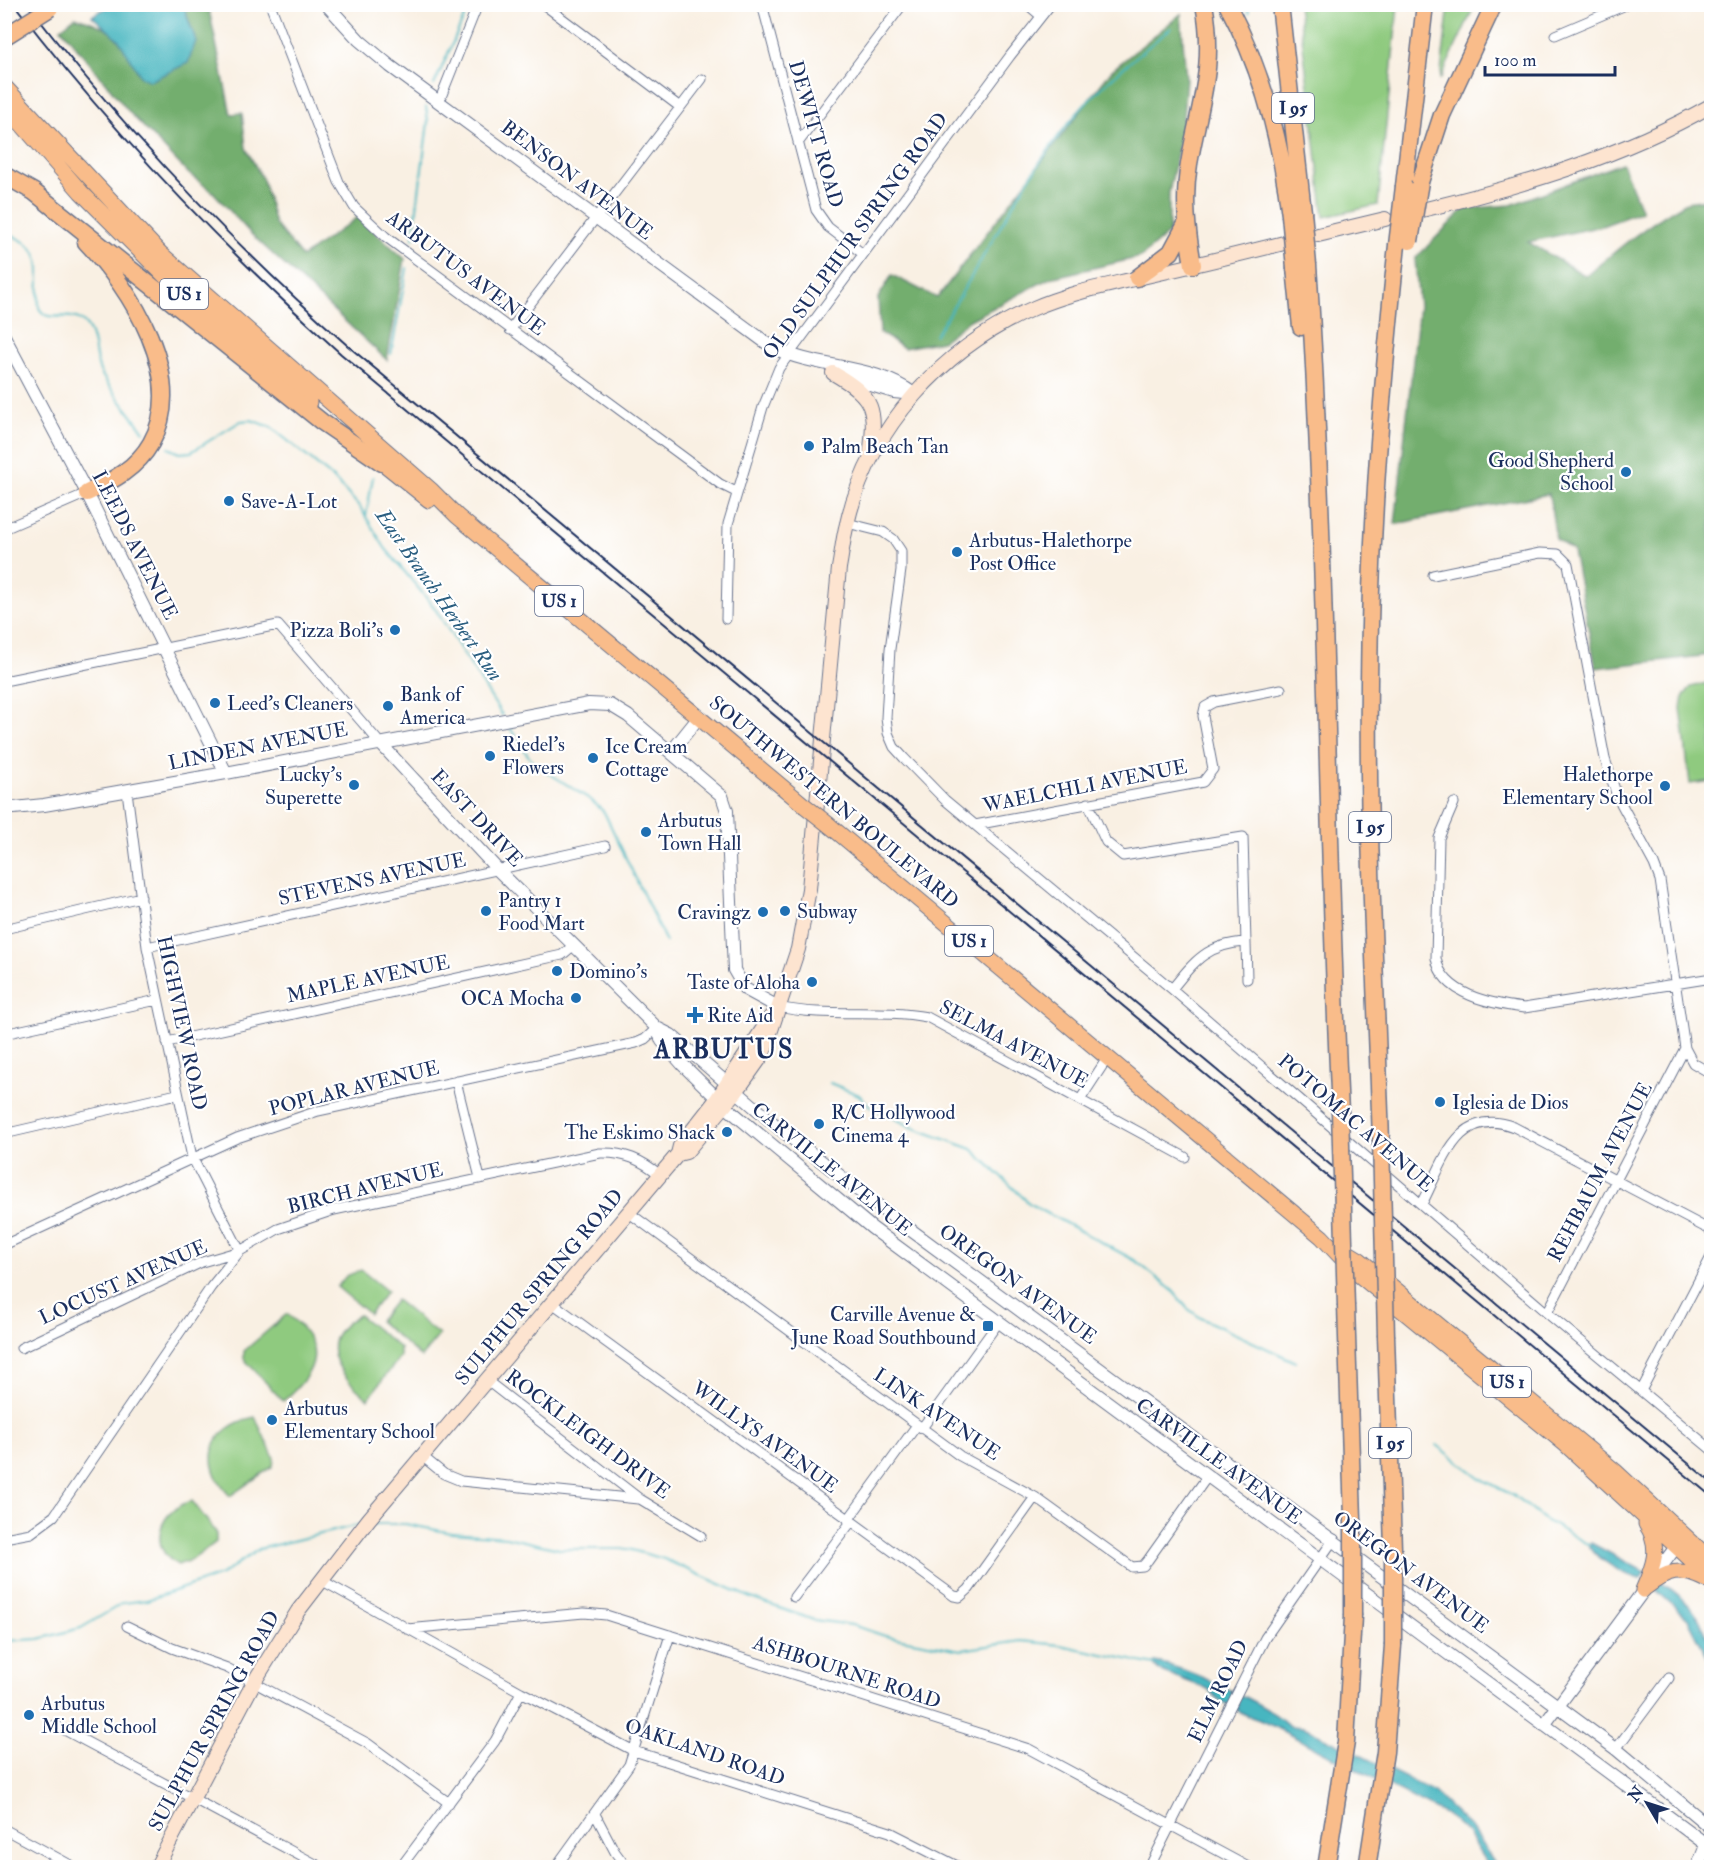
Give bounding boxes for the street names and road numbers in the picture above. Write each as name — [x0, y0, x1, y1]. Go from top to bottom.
street label: DEWITT ROAD — [783, 57, 849, 211]
road number: I 95 — [1272, 93, 1314, 123]
street label: OLD SULPHUR SPRING ROAD — [757, 107, 953, 365]
street label: BENSON AVENUE — [496, 115, 658, 245]
street label: ARBUTUS AVENUE — [381, 204, 550, 341]
road number: US 1 — [160, 279, 208, 309]
street label: LEEDS AVENUE — [87, 466, 183, 624]
road number: US 1 — [535, 586, 583, 616]
street label: SOUTHWESTERN BOULEVARD — [704, 690, 964, 914]
street label: LINDEN AVENUE — [166, 716, 350, 776]
street label: WAELCHLI AVENUE — [980, 754, 1189, 818]
street label: EAST DRIVE — [425, 764, 529, 872]
road number: I 95 — [1349, 812, 1391, 842]
street label: STEVENS AVENUE — [276, 847, 468, 911]
road number: US 1 — [945, 926, 993, 956]
street label: HIGHVIEW ROAD — [151, 934, 213, 1112]
street label: MAPLE AVENUE — [284, 950, 452, 1008]
street label: SELMA AVENUE — [935, 994, 1093, 1094]
street label: POTOMAC AVENUE — [1273, 1048, 1439, 1198]
street label: POPLAR AVENUE — [266, 1055, 442, 1121]
street label: REHBAUM AVENUE — [1542, 1078, 1658, 1266]
street label: CARVILLE AVENUE — [747, 1097, 917, 1241]
street label: BIRCH AVENUE — [285, 1157, 445, 1219]
street label: SULPHUR SPRING ROAD — [450, 1184, 628, 1390]
street label: OREGON AVENUE — [934, 1218, 1102, 1350]
street label: LOCUST AVENUE — [35, 1234, 211, 1330]
street label: LINK AVENUE — [869, 1362, 1005, 1466]
street label: ROCKLEIGH DRIVE — [501, 1364, 675, 1504]
road number: US 1 — [1483, 1367, 1531, 1397]
street label: WILLYS AVENUE — [686, 1375, 843, 1499]
street label: CARVILLE AVENUE — [1131, 1392, 1307, 1530]
road number: I 95 — [1369, 1428, 1411, 1458]
street label: OREGON AVENUE — [1328, 1505, 1494, 1639]
street label: SULPHUR SPRING ROAD — [143, 1606, 285, 1836]
street label: ASHBOURNE ROAD — [749, 1630, 944, 1714]
street label: ELM ROAD — [1182, 1635, 1254, 1747]
street label: OAKLAND ROAD — [622, 1713, 788, 1791]

